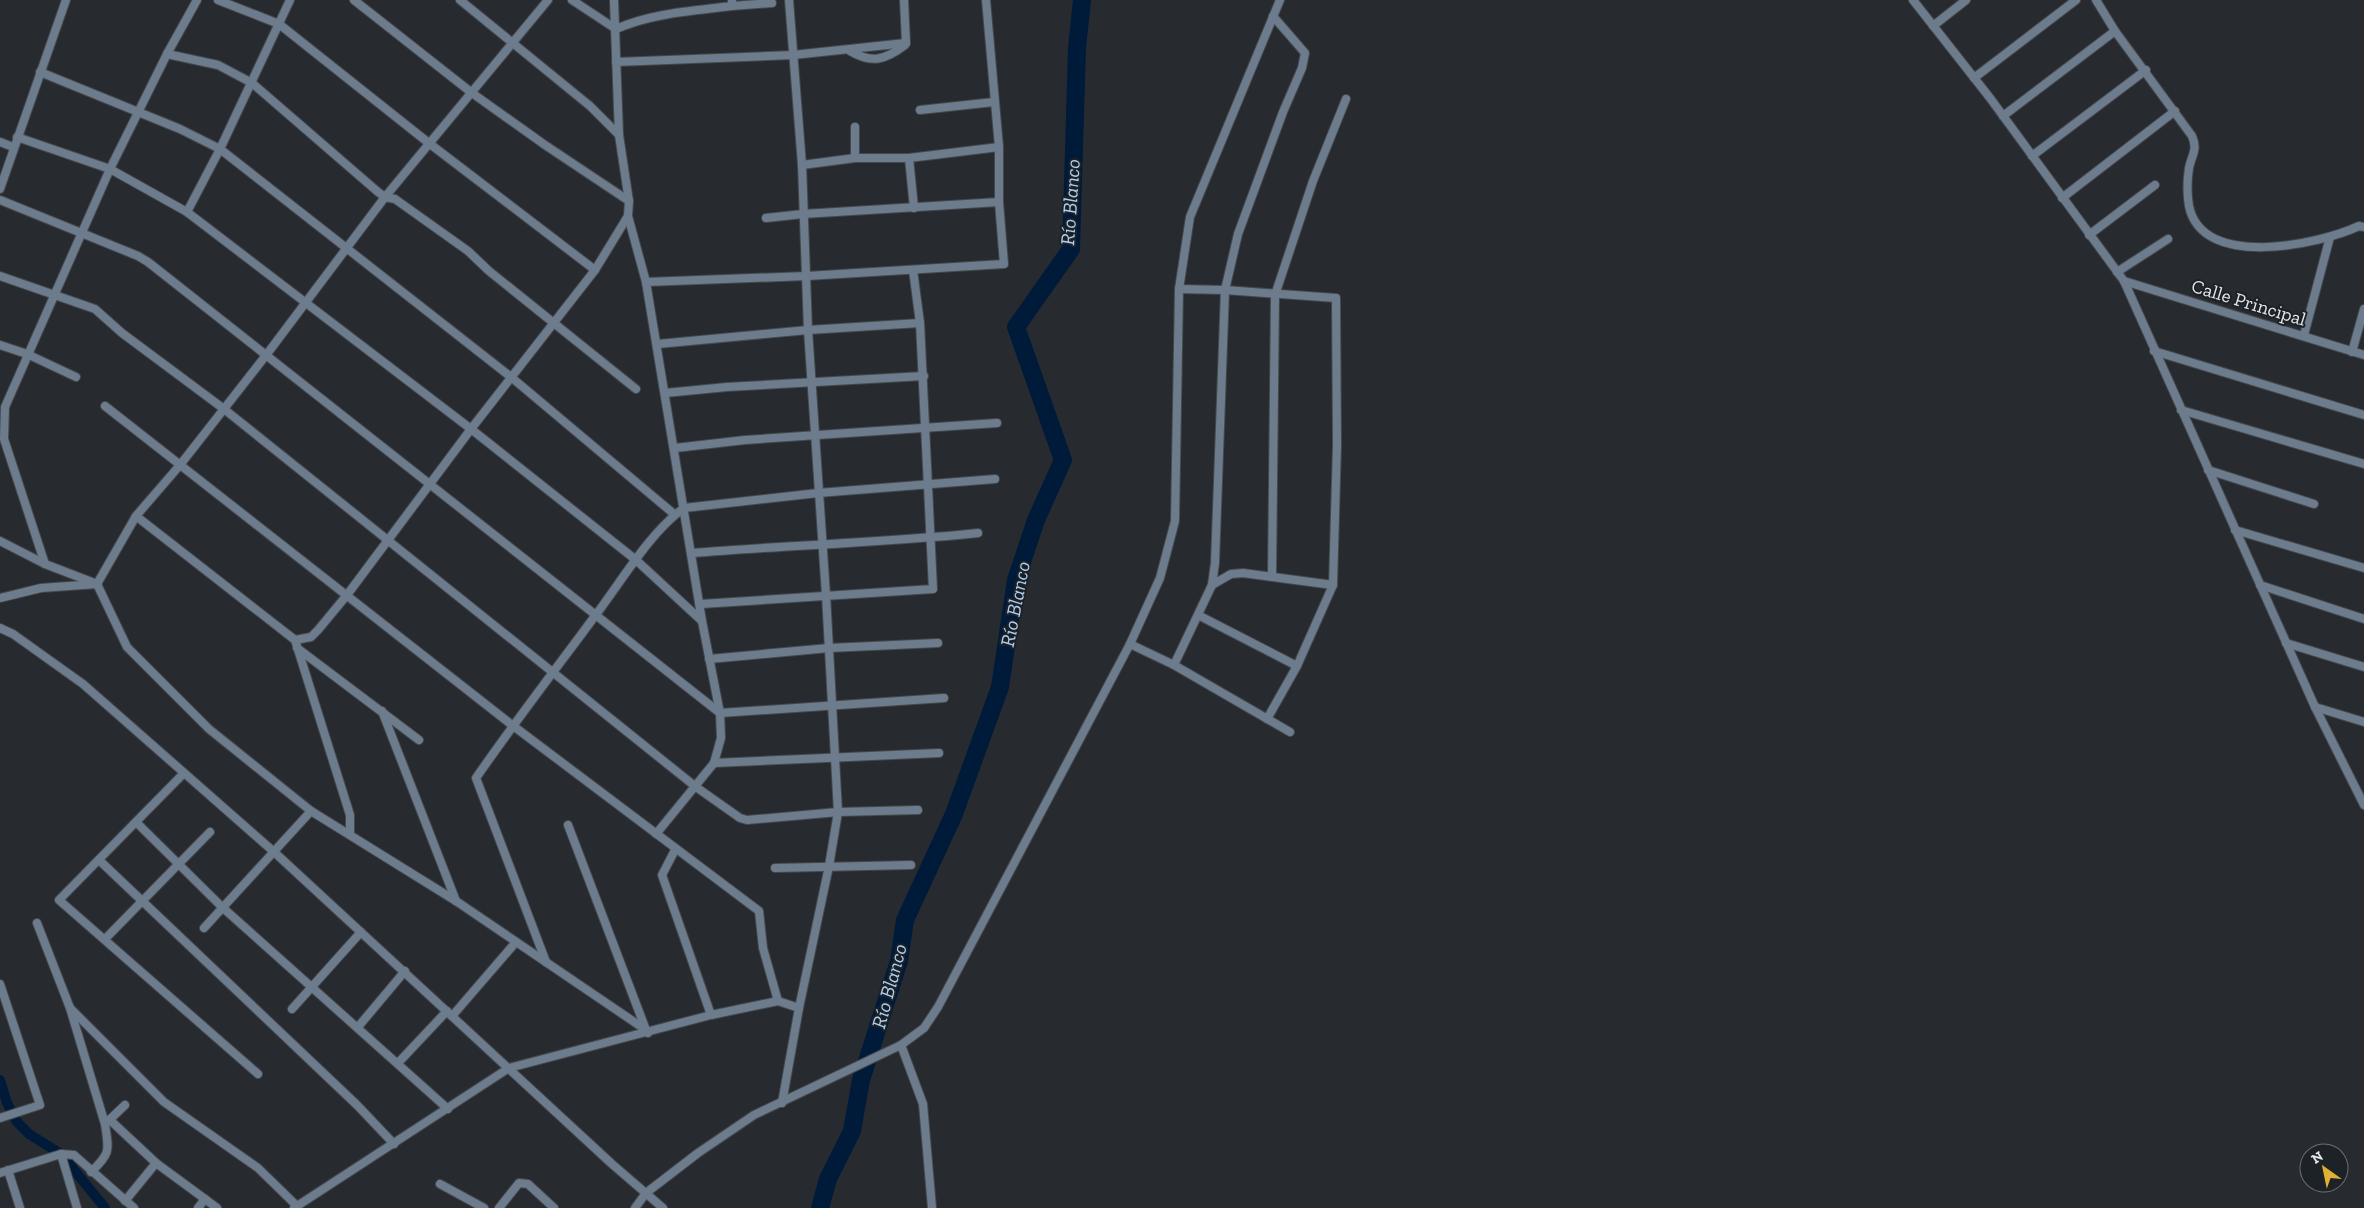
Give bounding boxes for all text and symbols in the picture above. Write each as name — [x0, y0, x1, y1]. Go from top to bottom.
water label: Río Blanco — [1055, 158, 1085, 246]
street label: Calle Principal — [2189, 274, 2309, 331]
water label: Río Blanco — [995, 559, 1035, 649]
water label: Río Blanco — [866, 941, 912, 1031]
north arrow — [2299, 1143, 2349, 1193]
text: N — [2308, 1147, 2327, 1168]

